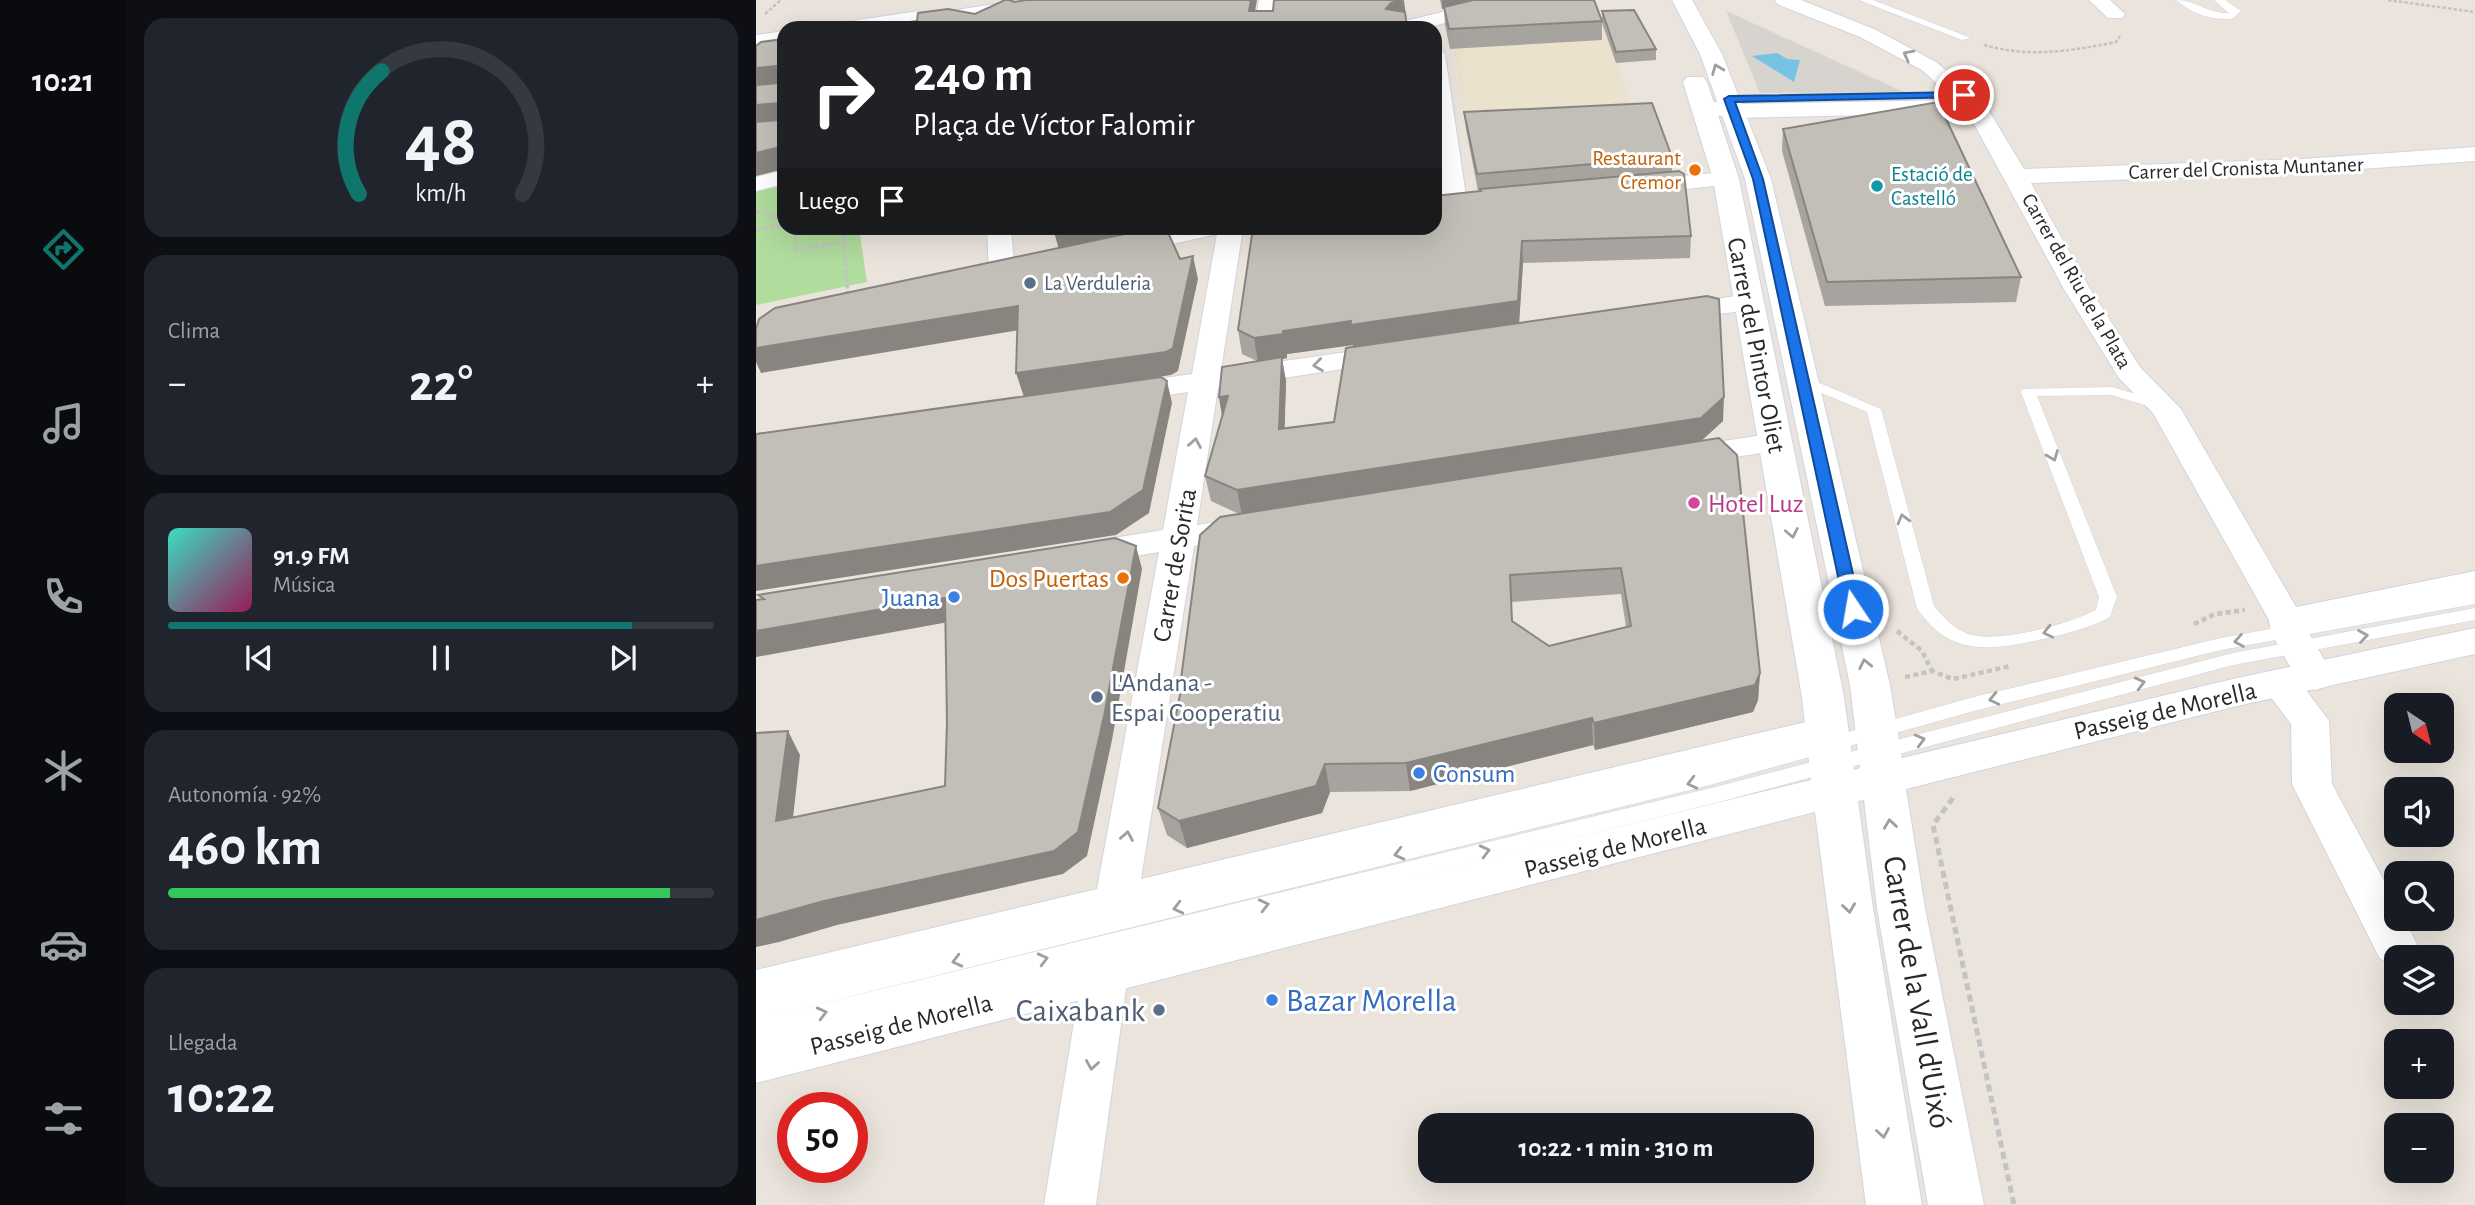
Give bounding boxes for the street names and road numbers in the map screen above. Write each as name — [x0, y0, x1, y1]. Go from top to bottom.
street label: Carrer del Cronista Muntaner — [2128, 154, 2364, 183]
street label: Carrer del Riu de la Plata — [2018, 190, 2135, 373]
street label: Carrer del Pintor Oliet — [1722, 235, 1790, 455]
street label: Carrer de Sorita — [1149, 486, 1201, 644]
street label: Passeig de Morella — [2071, 677, 2259, 745]
street label: Passeig de Morella — [1521, 813, 1709, 883]
street label: Carrer de la Vall d'Uixó — [1877, 853, 1957, 1131]
street label: Passeig de Morella — [807, 990, 995, 1060]

